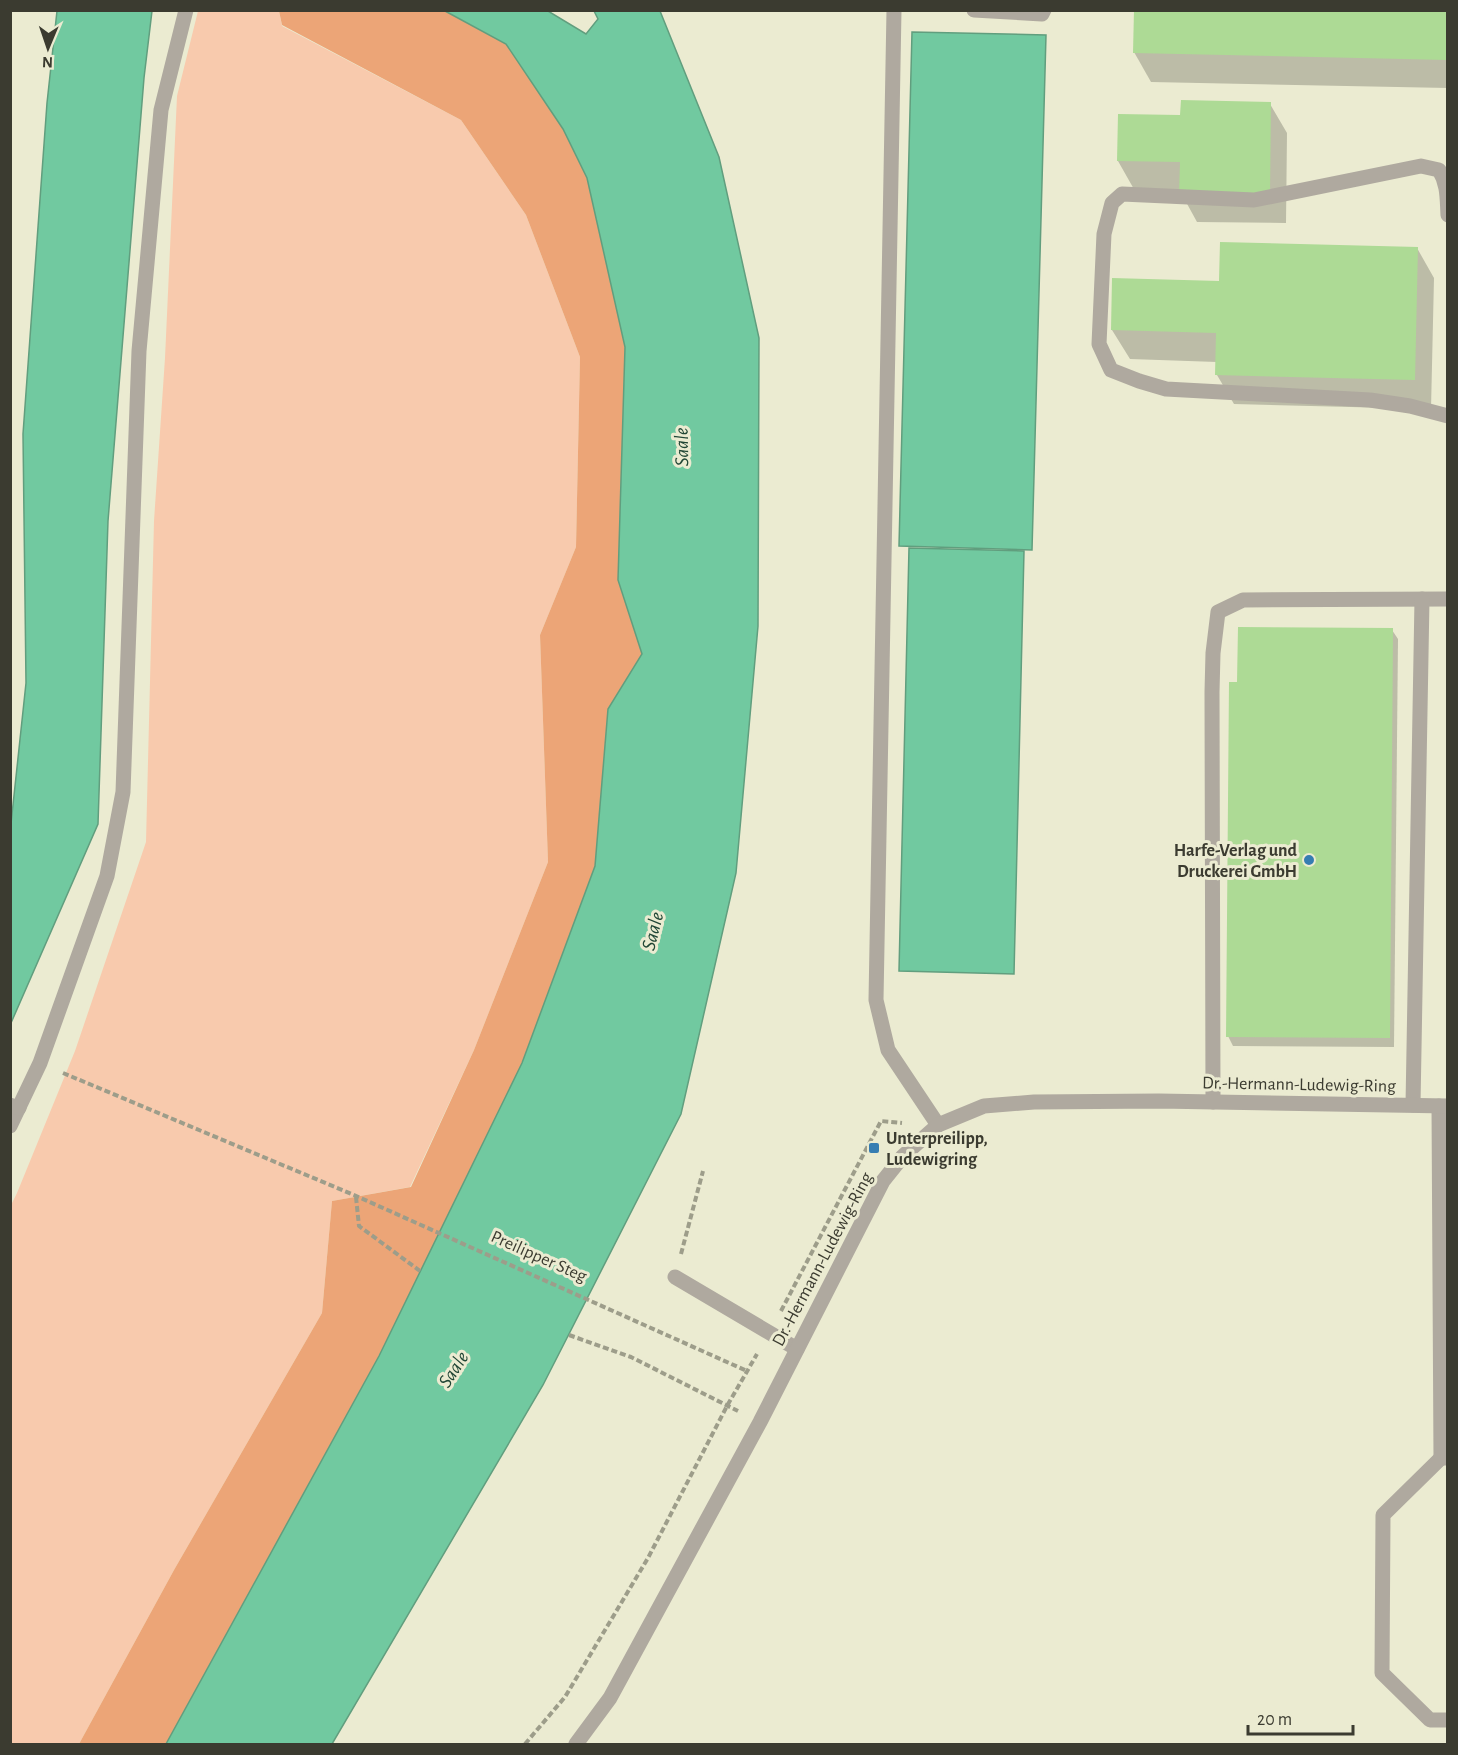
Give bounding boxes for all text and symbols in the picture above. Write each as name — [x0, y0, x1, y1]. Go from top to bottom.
north arrow — [18, 18, 78, 78]
text: N — [42, 54, 53, 70]
water label: Saale — [672, 427, 692, 466]
place label: Harfe-Verlag und Druckerei GmbH — [1174, 842, 1298, 881]
marker: Harfe-Verlag und Druckerei GmbH — [1302, 853, 1316, 867]
water label: Saale — [639, 910, 667, 952]
street label: Dr.-Hermann-Ludewig-Ring — [1202, 1074, 1396, 1096]
place label: Unterpreilipp, Ludewigring — [886, 1130, 988, 1169]
marker: Unterpreilipp, Ludewigring — [867, 1141, 881, 1155]
street label: Dr.-Hermann-Ludewig-Ring — [769, 1169, 876, 1349]
street label: Preilipper Steg — [488, 1228, 589, 1286]
water label: Saale — [435, 1348, 473, 1391]
scale bar — [1248, 1698, 1353, 1736]
text: 20 m — [1257, 1711, 1292, 1729]

